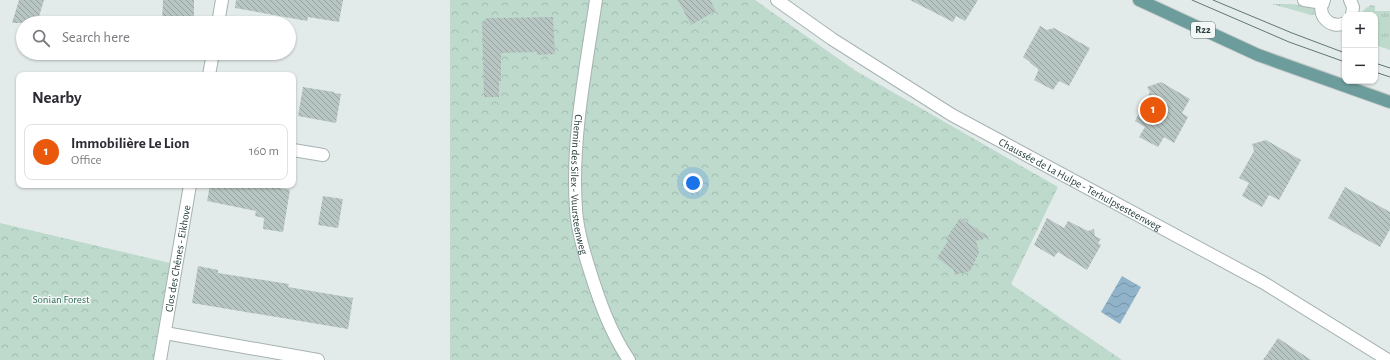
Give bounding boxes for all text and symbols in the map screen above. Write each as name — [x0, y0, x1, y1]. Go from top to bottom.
map controls — [1342, 12, 1378, 84]
button: + — [1342, 12, 1378, 48]
search box — [16, 16, 296, 60]
road number: R22 — [1191, 22, 1215, 38]
icon: search — [30, 27, 52, 49]
text: Search here — [62, 30, 130, 45]
button: − — [1342, 48, 1378, 84]
text: Nearby — [32, 89, 82, 106]
pin: 1 — [1140, 95, 1166, 125]
street label: Chemin des Silex - Vuursteenweg — [570, 114, 590, 256]
text: Immobilière Le Lion — [71, 136, 190, 151]
street label: Chaussée de La Hulpe - Terhulpsesteenweg — [997, 136, 1164, 232]
text: 1 — [44, 145, 48, 158]
text: 160 m — [249, 145, 279, 158]
text: Office — [71, 154, 101, 167]
your location — [683, 173, 703, 193]
street label: Clos des Chênes - Eikhove — [163, 204, 192, 313]
park label: Sonian Forest — [33, 294, 90, 305]

